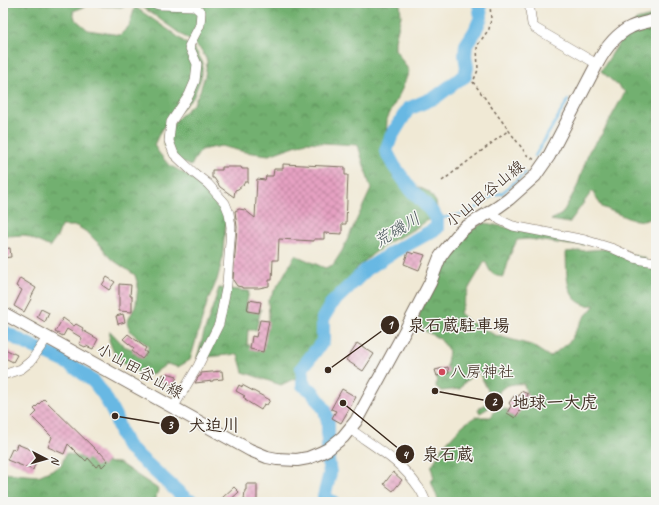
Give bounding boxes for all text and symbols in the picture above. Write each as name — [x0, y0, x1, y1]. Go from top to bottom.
street label: 小山田谷山線 — [441, 156, 529, 232]
water label: 荒磯川 — [370, 208, 424, 252]
callout: 泉石蔵駐車場 — [380, 310, 518, 339]
text: 泉石蔵駐車場 — [408, 315, 510, 336]
text: 1 — [387, 317, 394, 333]
street label: 小山田谷山線 — [93, 339, 187, 403]
place label: 八房神社 — [450, 362, 514, 382]
marker: 八房神社 — [437, 367, 447, 377]
callout: 地球一大虎 — [484, 388, 605, 417]
text: 地球一大虎 — [513, 392, 598, 413]
text: 2 — [491, 394, 498, 410]
callout: 犬迫川 — [160, 410, 247, 439]
text: 犬迫川 — [189, 415, 240, 436]
text: 3 — [167, 417, 174, 433]
north arrow — [26, 439, 66, 479]
callout: 泉石蔵 — [395, 440, 482, 469]
text: 泉石蔵 — [423, 444, 474, 465]
text: 4 — [402, 447, 409, 463]
text: N — [48, 456, 63, 466]

